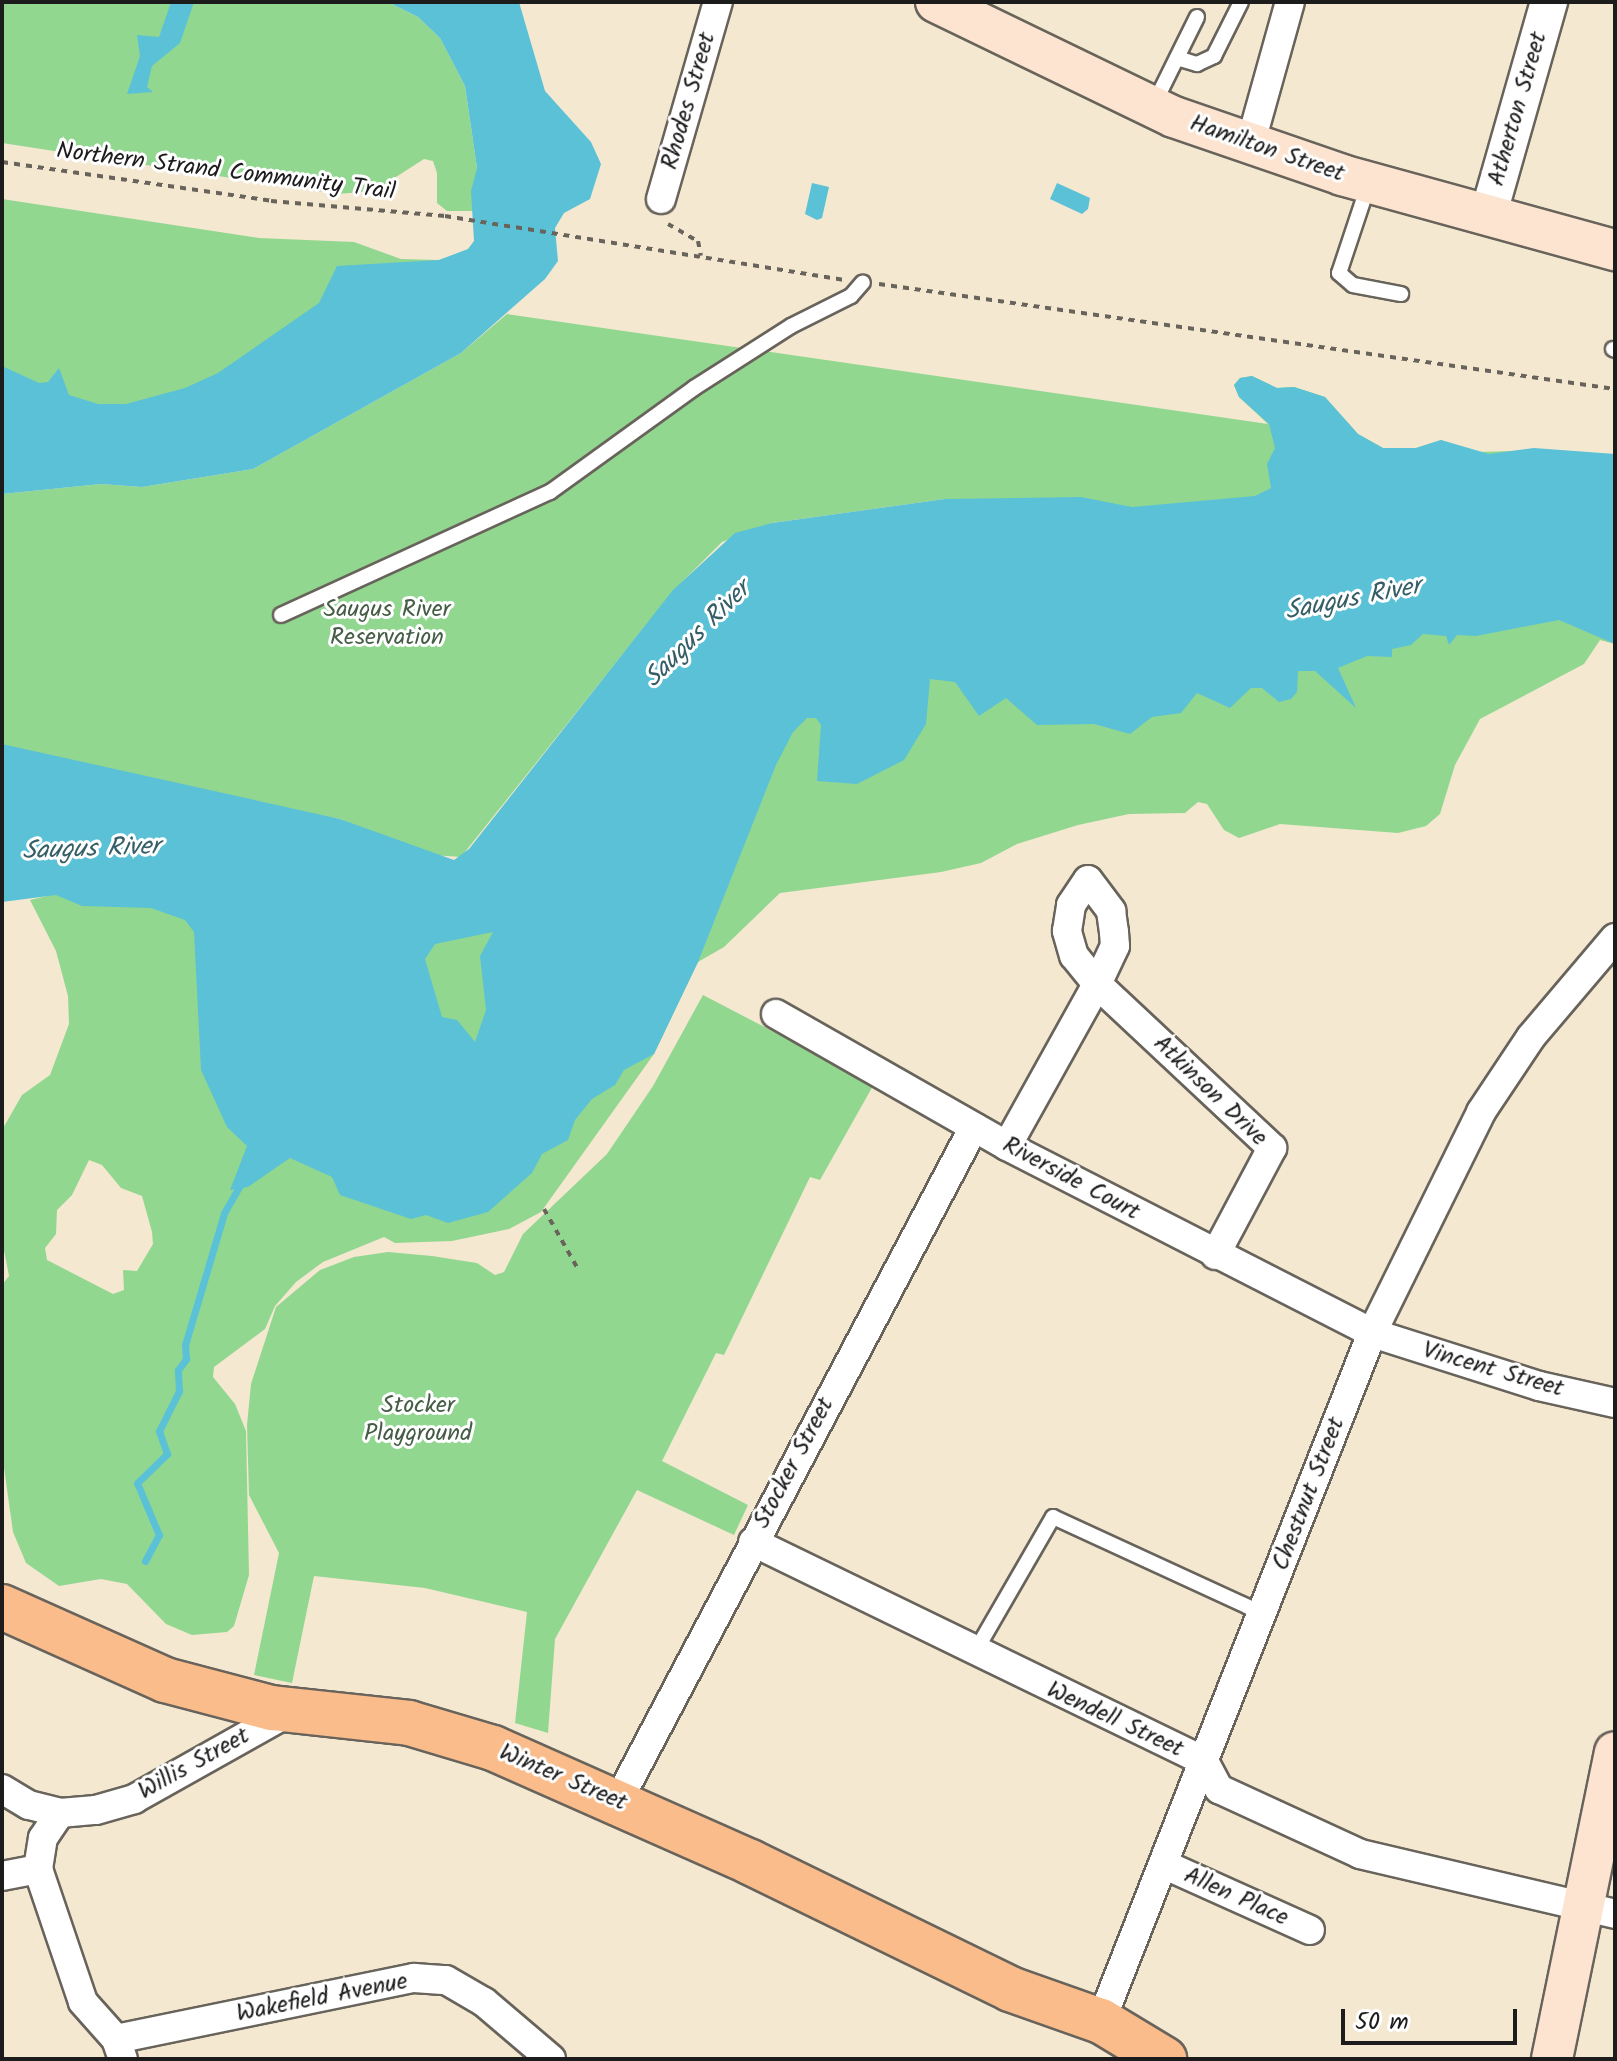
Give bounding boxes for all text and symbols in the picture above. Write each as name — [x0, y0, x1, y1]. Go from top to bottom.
street label: Rhodes Street — [656, 29, 722, 173]
street label: Atherton Street — [1482, 29, 1554, 189]
street label: Hamilton Street — [1186, 109, 1348, 189]
street label: Northern Strand Community Trail — [55, 137, 397, 207]
water label: Saugus River — [1283, 572, 1423, 628]
water label: Saugus River — [638, 575, 758, 695]
park label: Saugus River Reservation — [324, 596, 450, 652]
water label: Saugus River — [22, 832, 160, 868]
street label: Atkinson Drive — [1147, 1030, 1273, 1152]
street label: Riverside Court — [998, 1131, 1144, 1227]
street label: Vincent Street — [1419, 1336, 1567, 1404]
park label: Stocker Playground — [364, 1392, 472, 1448]
street label: Stocker Street — [747, 1393, 841, 1533]
street label: Chestnut Street — [1267, 1413, 1351, 1575]
street label: Wendell Street — [1042, 1676, 1188, 1764]
street label: Willis Street — [133, 1722, 255, 1806]
street label: Winter Street — [495, 1738, 631, 1818]
street label: Allen Place — [1179, 1861, 1293, 1933]
street label: Wakefield Avenue — [234, 1967, 410, 2029]
scale bar — [1345, 1993, 1521, 2043]
text: 50 m — [1355, 2003, 1409, 2042]

